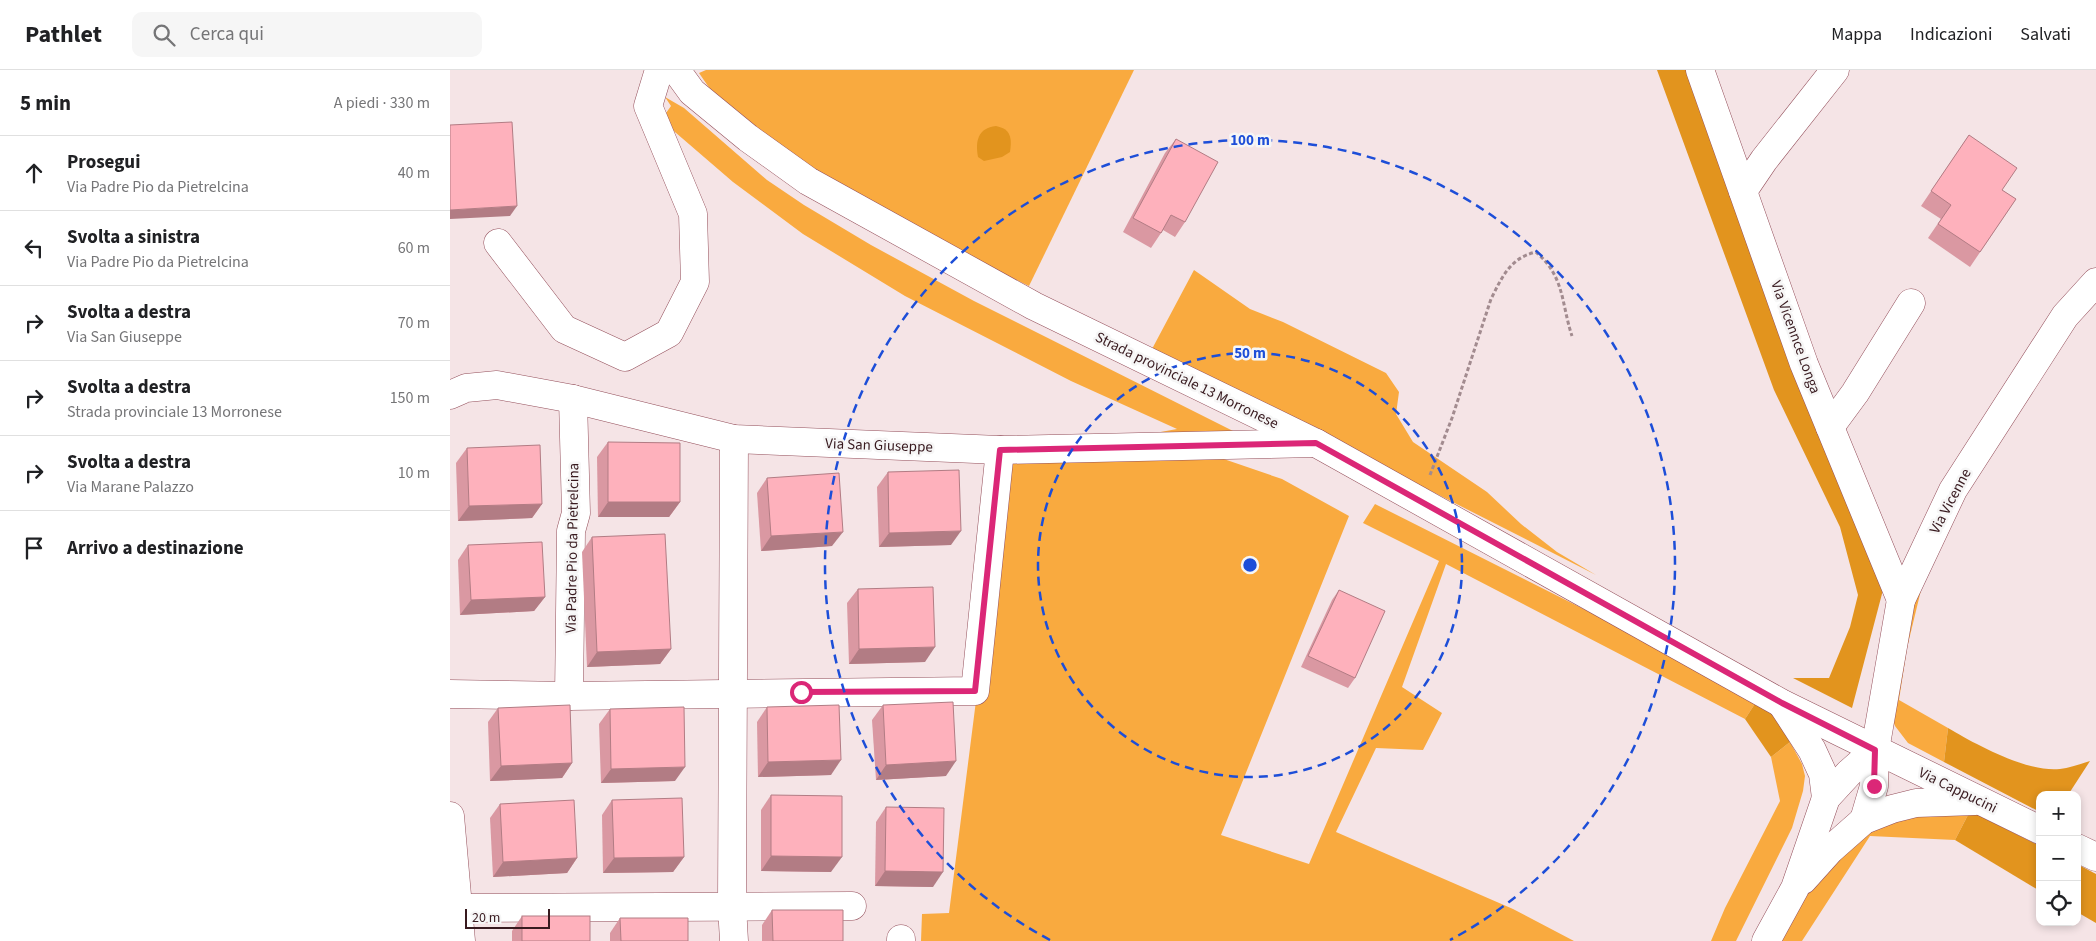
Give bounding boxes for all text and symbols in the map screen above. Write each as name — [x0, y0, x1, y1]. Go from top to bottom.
search box — [132, 12, 482, 57]
text: Pathlet — [25, 17, 102, 52]
icon: search — [150, 21, 178, 49]
text: Cerca qui — [190, 21, 264, 48]
text: Mappa — [1831, 22, 1882, 47]
text: Indicazioni — [1910, 22, 1992, 47]
text: Salvati — [2020, 22, 2071, 47]
text: 5 min — [20, 88, 71, 118]
text: A piedi · 330 m — [334, 92, 430, 114]
text: 100 m — [1230, 130, 1270, 151]
text: Prosegui — [67, 149, 140, 176]
icon: ahead — [20, 159, 48, 187]
text: 40 m — [398, 162, 430, 184]
text: Via Padre Pio da Pietrelcina — [67, 176, 249, 198]
text: Svolta a sinistra — [67, 224, 200, 251]
icon: left — [20, 234, 48, 262]
text: 60 m — [398, 237, 430, 259]
text: Via Padre Pio da Pietrelcina — [67, 251, 249, 273]
street label: Via Vicennce Longa — [1765, 278, 1826, 397]
text: Svolta a destra — [67, 299, 191, 326]
icon: right — [20, 309, 48, 337]
text: 70 m — [398, 312, 430, 334]
text: Via San Giuseppe — [67, 326, 182, 348]
street label: Strada provinciale 13 Morronese — [1092, 327, 1282, 434]
text: 50 m — [1234, 343, 1266, 364]
text: Svolta a destra — [67, 374, 191, 401]
icon: right — [20, 384, 48, 412]
text: 150 m — [390, 387, 430, 409]
text: Strada provinciale 13 Morronese — [67, 401, 282, 423]
street label: Via San Giuseppe — [825, 433, 933, 458]
text: Svolta a destra — [67, 449, 191, 476]
icon: right — [20, 459, 48, 487]
text: 10 m — [398, 462, 430, 484]
street label: Via Padre Pio da Pietrelcina — [561, 463, 584, 633]
street label: Via Vicenne — [1924, 465, 1976, 538]
text: Via Marane Palazzo — [67, 476, 194, 498]
icon: arrive — [20, 534, 48, 562]
text: Arrivo a destinazione — [67, 535, 244, 562]
centre of rings — [1241, 556, 1259, 574]
route start — [790, 681, 813, 704]
street label: Via Cappucini — [1915, 762, 2001, 819]
route end — [1863, 775, 1886, 798]
map controls — [2036, 791, 2081, 926]
button: + — [2036, 791, 2081, 836]
button: − — [2036, 836, 2081, 881]
button: locate — [2036, 881, 2081, 926]
scale bar — [465, 906, 550, 929]
text: 20 m — [472, 908, 500, 928]

